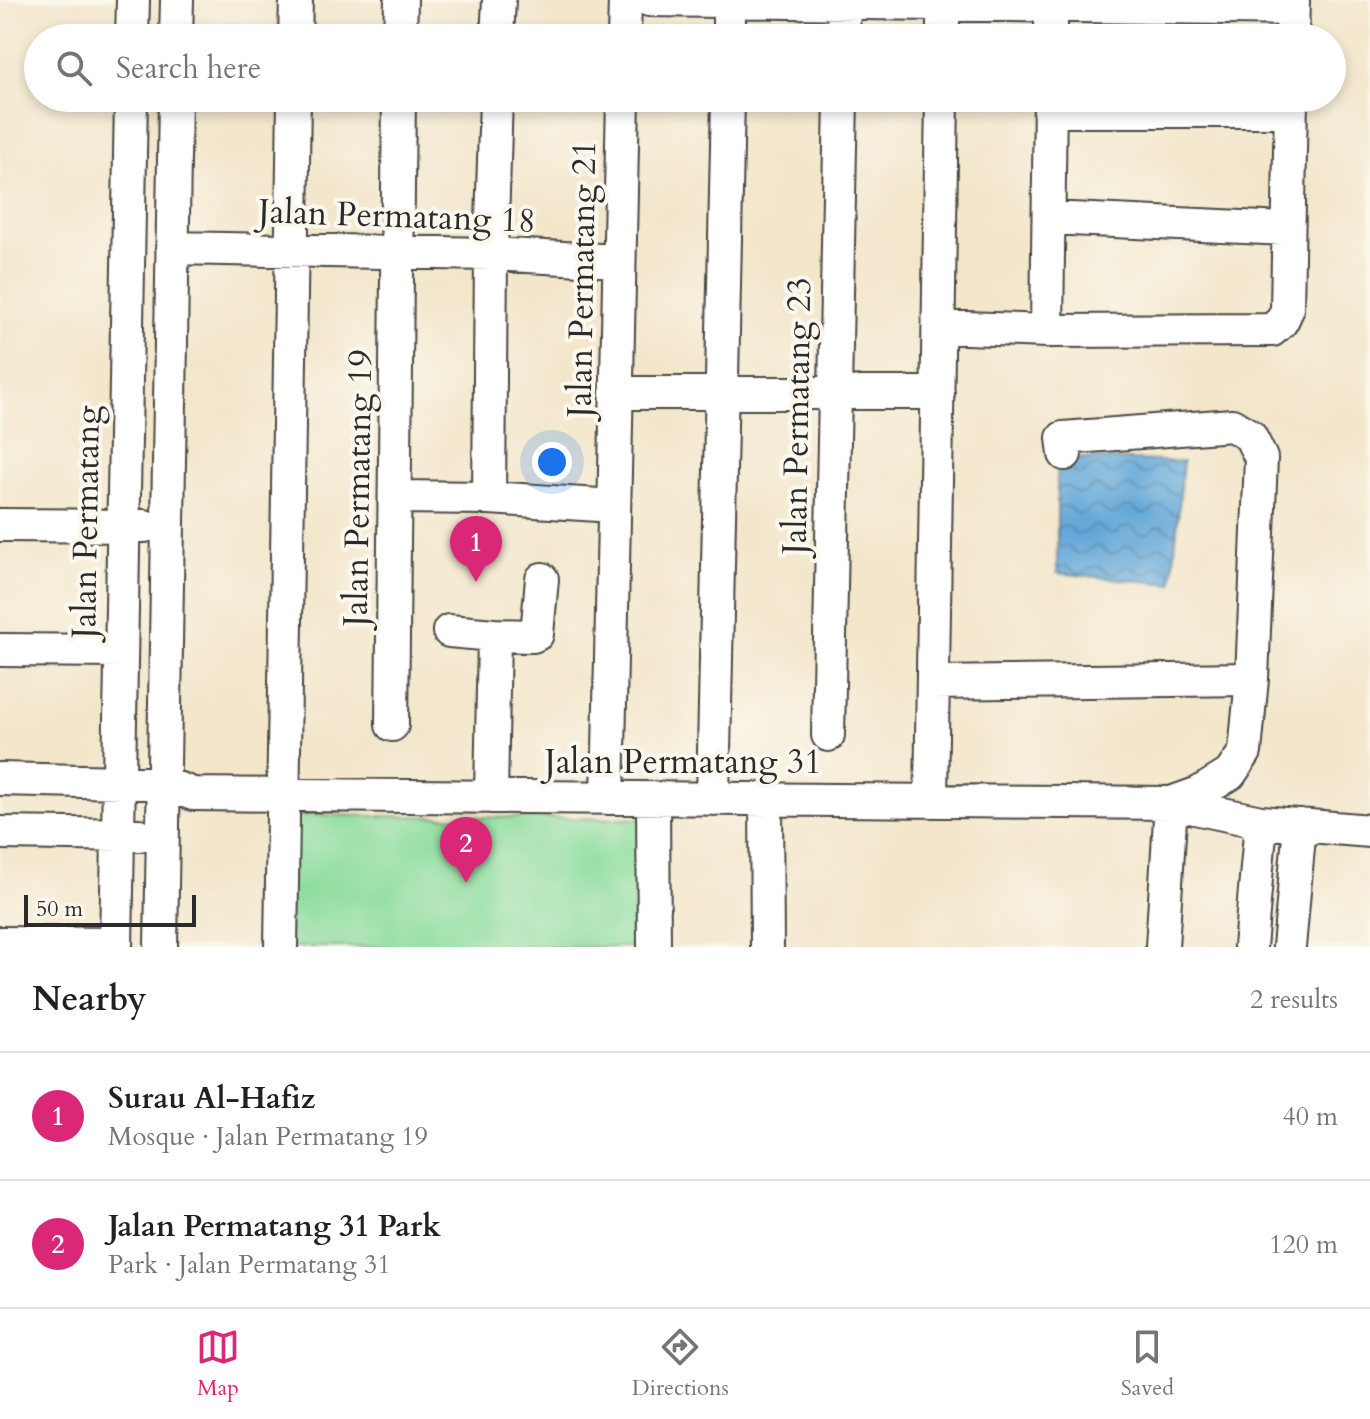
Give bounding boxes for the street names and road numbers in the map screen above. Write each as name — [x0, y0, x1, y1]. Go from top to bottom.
street label: Jalan Permatang 21 — [556, 140, 607, 423]
street label: Jalan Permatang 18 — [253, 188, 536, 244]
street label: Jalan Permatang 23 — [771, 277, 822, 560]
street label: Jalan Permatang 19 — [332, 349, 383, 632]
street label: Jalan Permatang — [61, 405, 111, 644]
street label: Jalan Permatang 31 — [539, 739, 822, 785]

